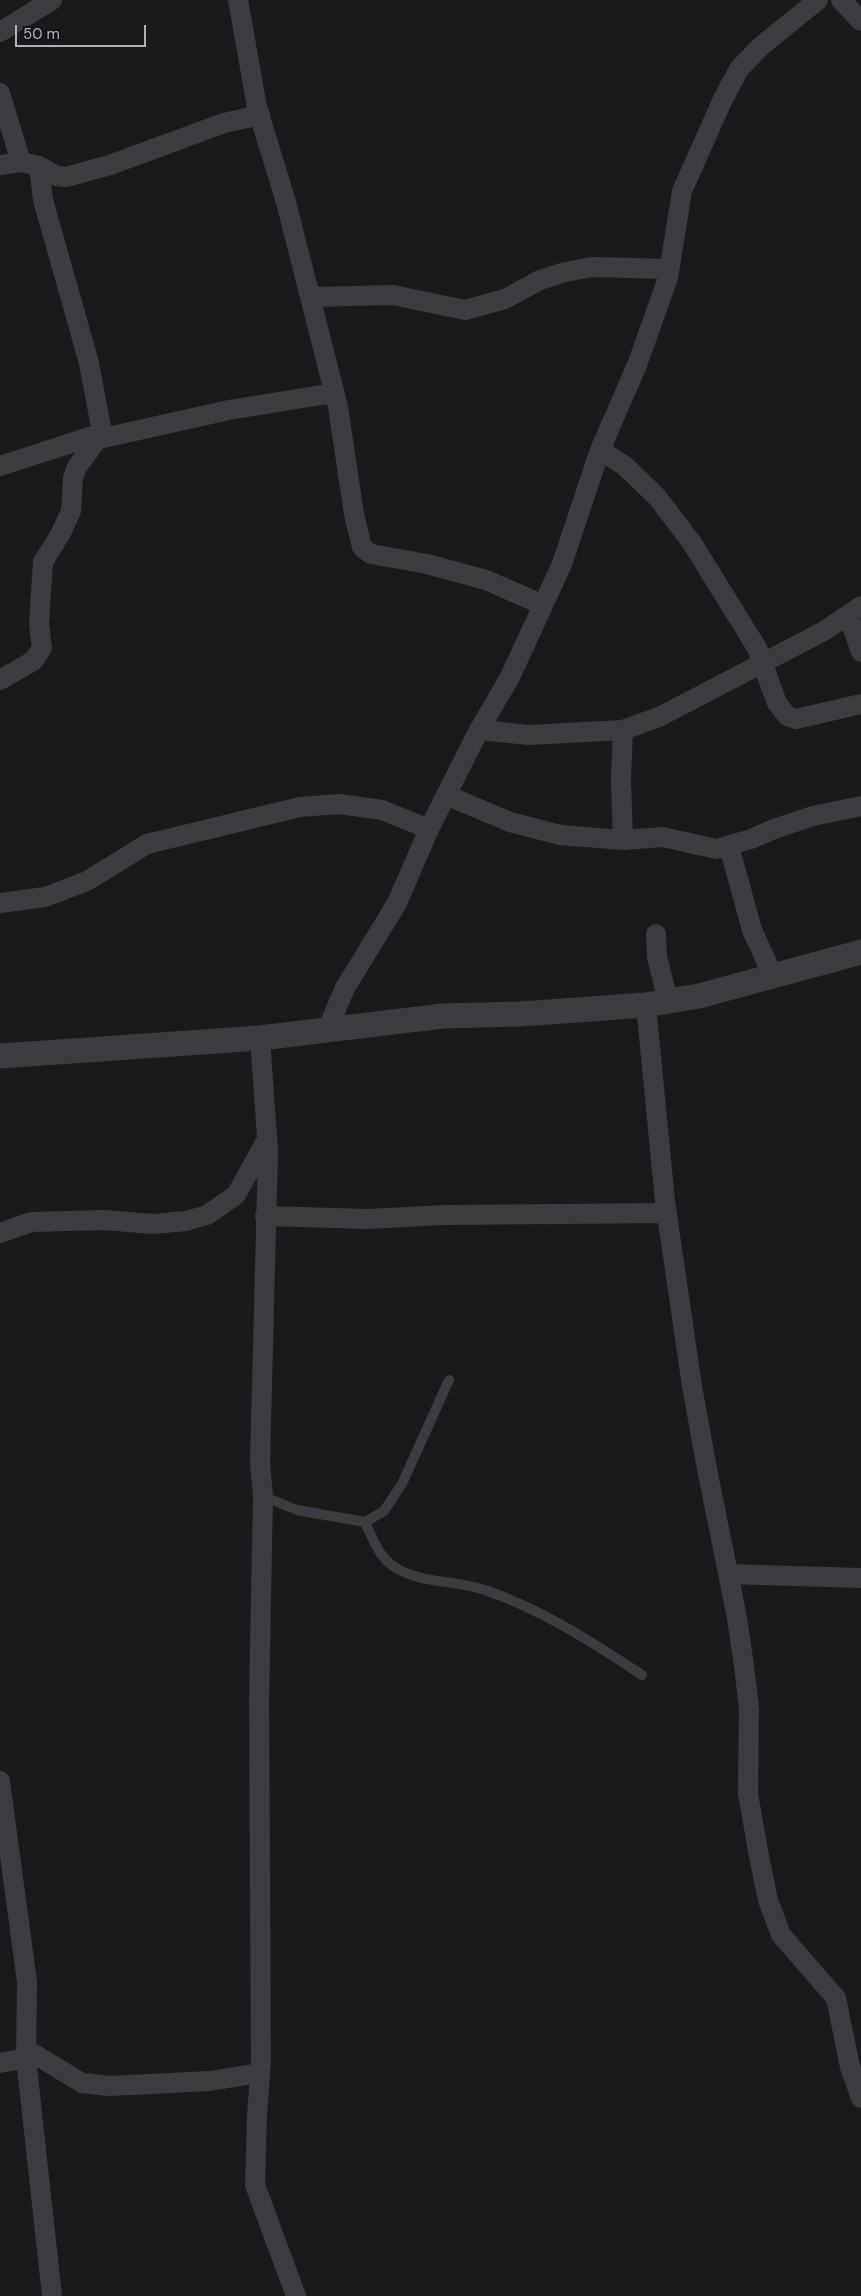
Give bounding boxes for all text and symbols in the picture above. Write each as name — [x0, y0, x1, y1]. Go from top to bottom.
scale bar — [18, 15, 149, 47]
text: 50 m — [23, 24, 60, 44]

